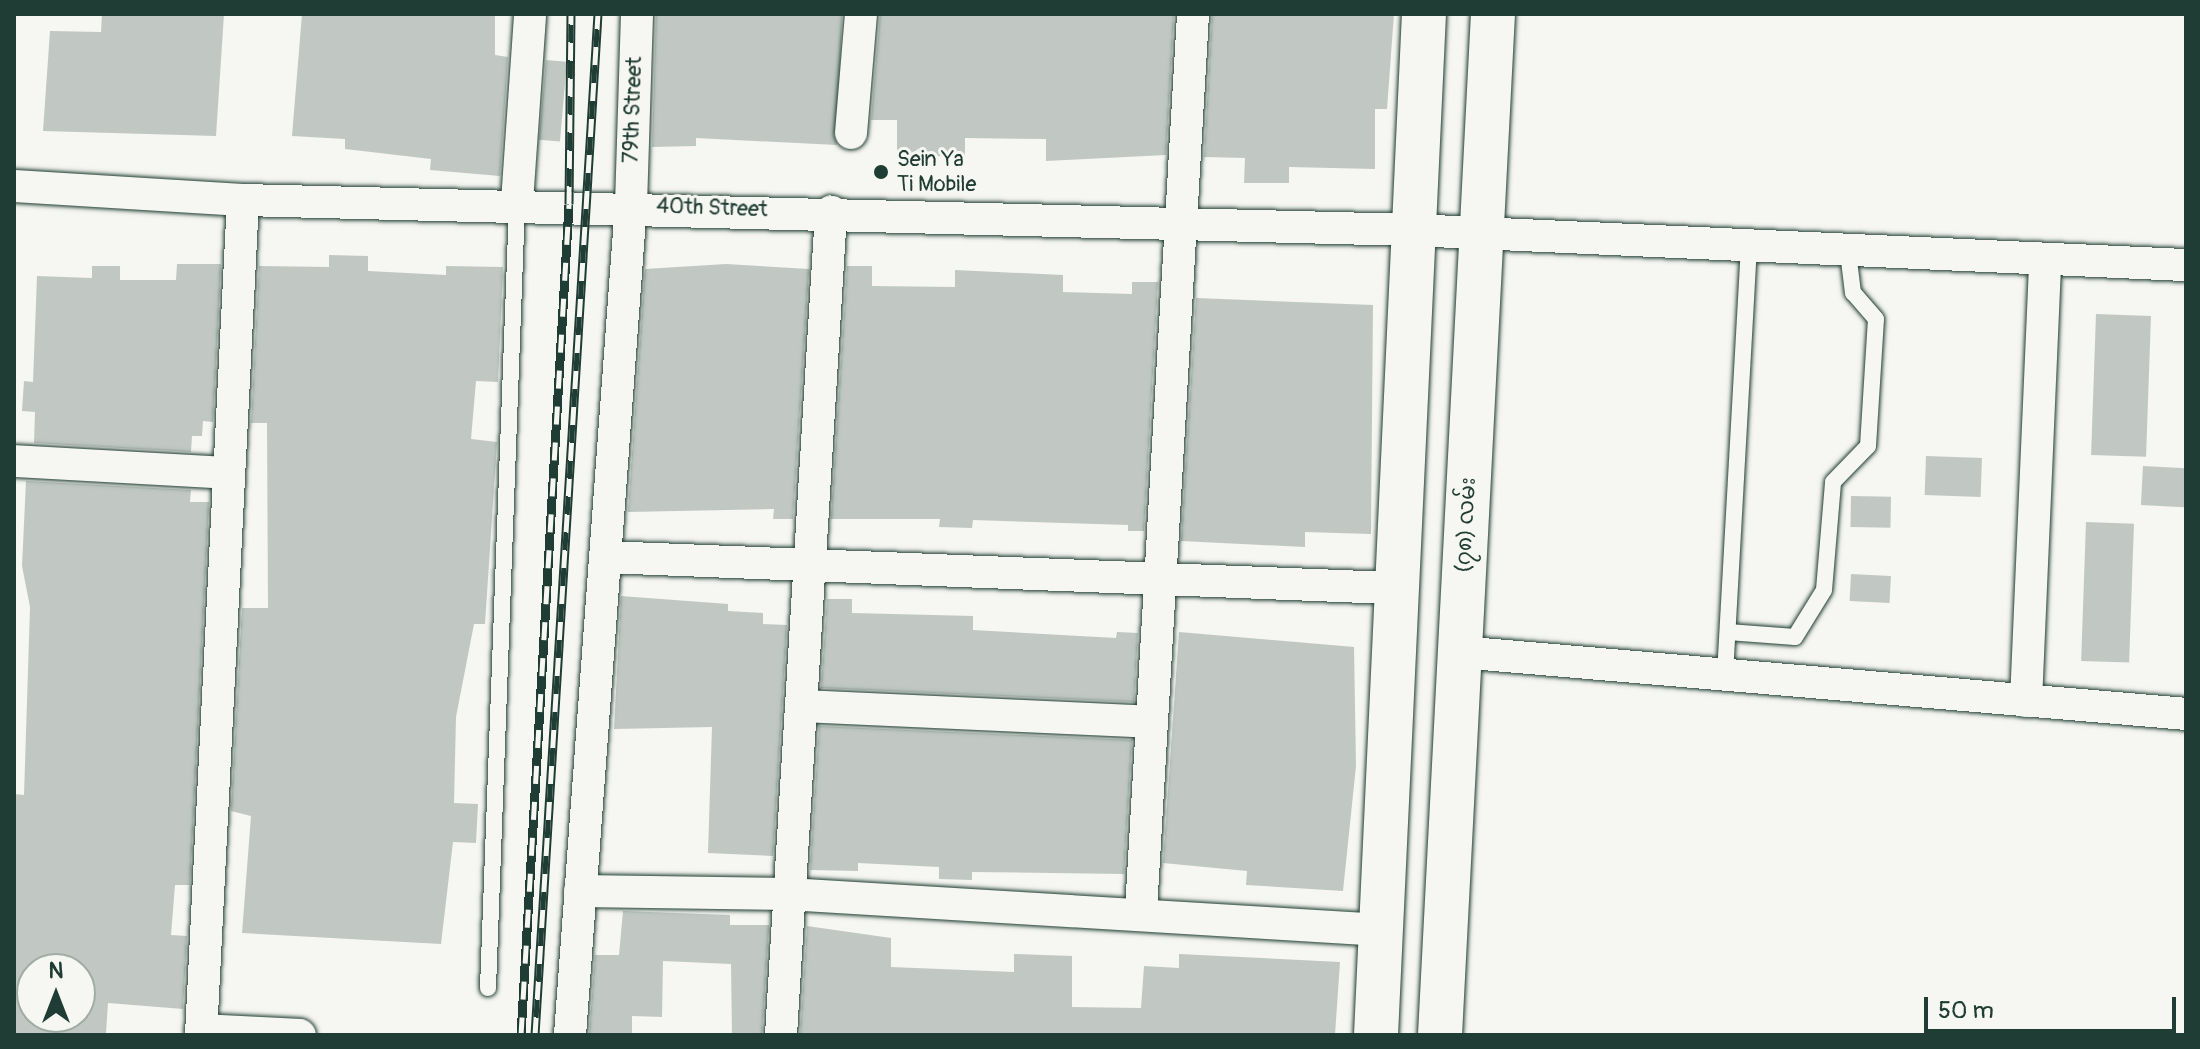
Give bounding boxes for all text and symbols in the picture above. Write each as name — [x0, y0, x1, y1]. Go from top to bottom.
street label: 79th Street — [618, 56, 648, 164]
place label: Sein Ya Ti Mobile — [897, 146, 976, 198]
marker: Sein Ya Ti Mobile — [872, 163, 890, 181]
street label: 40th Street — [656, 193, 768, 223]
street label: (၇၈) လမ်း — [1450, 477, 1482, 573]
north arrow — [16, 953, 96, 1033]
text: N — [49, 957, 63, 985]
scale bar — [1928, 981, 2180, 1031]
text: 50 m — [1938, 996, 1994, 1025]

